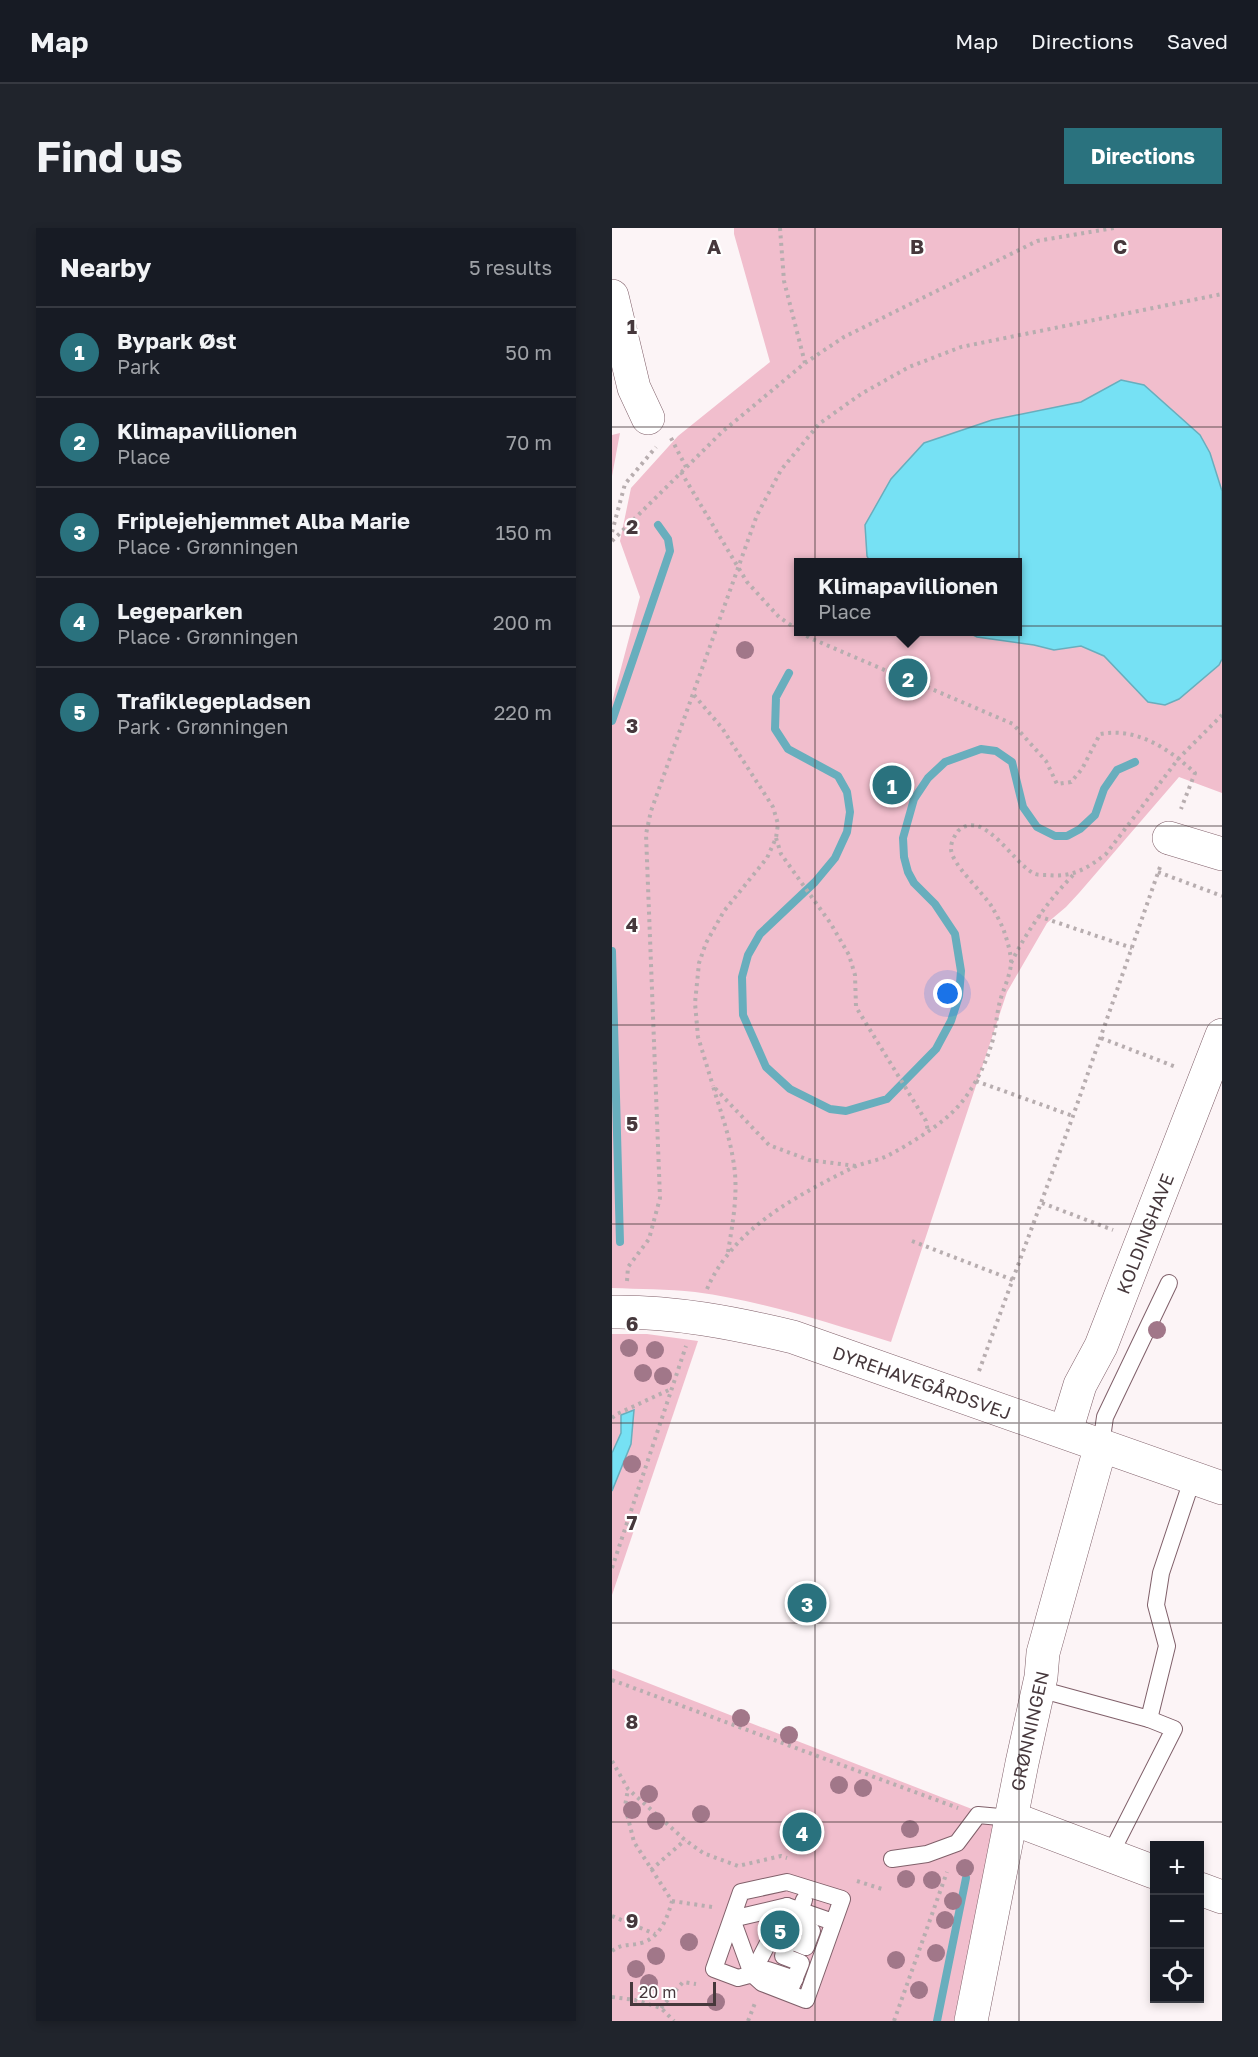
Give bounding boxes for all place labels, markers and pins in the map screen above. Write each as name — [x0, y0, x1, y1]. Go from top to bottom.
pin: 2 — [888, 656, 928, 700]
pin: 1 — [872, 762, 912, 808]
pin: 3 — [788, 1580, 826, 1626]
pin: 4 — [782, 1810, 822, 1854]
pin: 5 — [760, 1908, 800, 1952]

